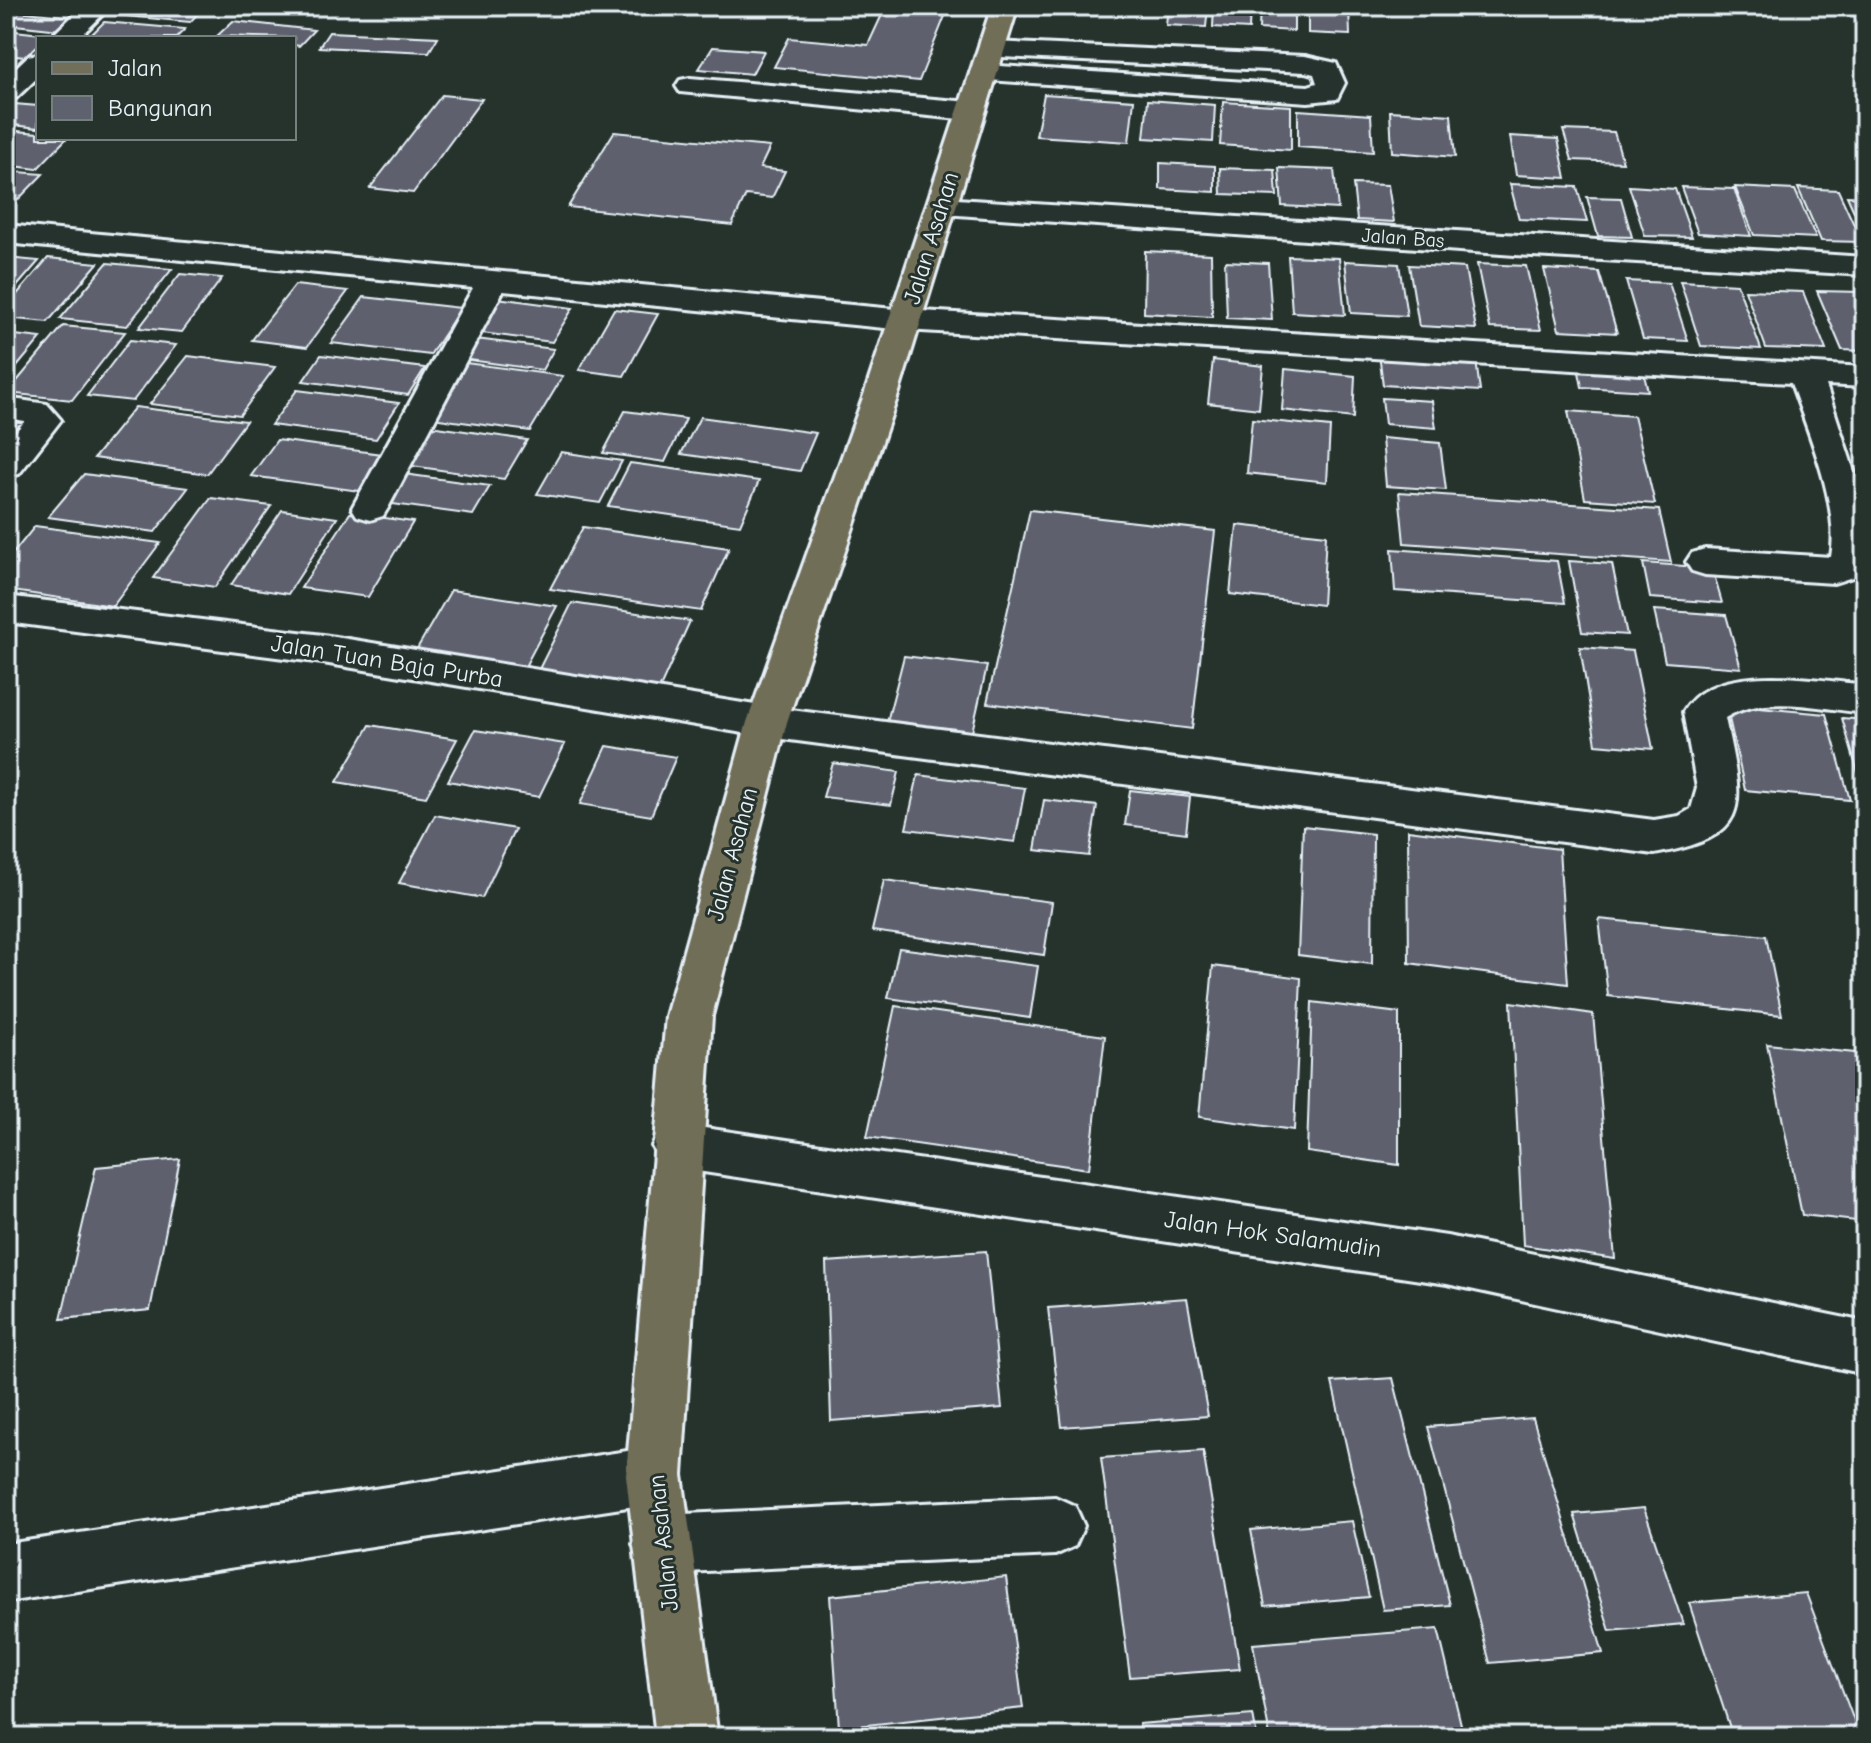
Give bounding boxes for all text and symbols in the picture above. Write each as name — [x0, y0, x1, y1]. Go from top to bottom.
legend — [36, 36, 296, 140]
text: Jalan — [108, 54, 162, 82]
text: Bangunan — [108, 94, 212, 122]
street label: Jalan Asahan — [898, 168, 964, 308]
street label: Jalan Bas — [1361, 224, 1445, 252]
street label: Jalan Tuan Baja Purba — [269, 629, 505, 693]
street label: Jalan Asahan — [701, 784, 763, 924]
street label: Jalan Hok Salamudin — [1163, 1205, 1383, 1263]
street label: Jalan Asahan — [642, 1473, 684, 1613]

